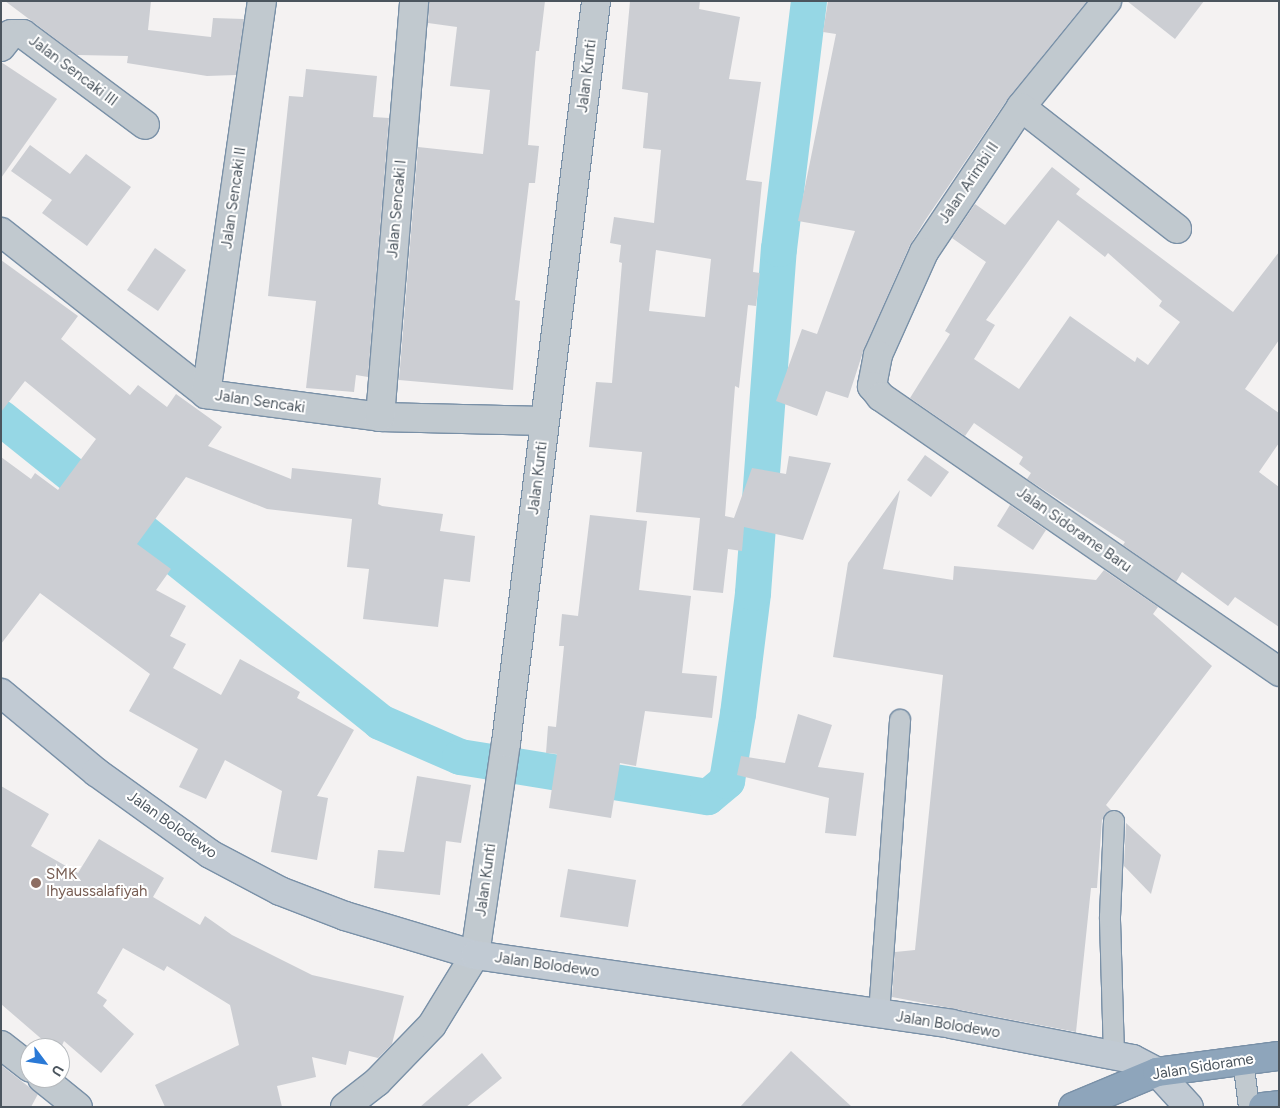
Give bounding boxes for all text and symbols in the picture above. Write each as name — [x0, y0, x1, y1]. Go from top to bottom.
street label: Jalan Sencaki III — [25, 32, 121, 110]
street label: Jalan Kunti — [574, 38, 600, 114]
street label: Jalan Arimbi II — [935, 139, 1003, 227]
street label: Jalan Sencaki II — [218, 146, 250, 250]
street label: Jalan Sencaki I — [384, 159, 410, 259]
street label: Jalan Sencaki — [214, 387, 306, 417]
street label: Jalan Kunti — [525, 440, 551, 516]
street label: Jalan Sidorame Baru — [1013, 484, 1135, 576]
street label: Jalan Bolodewo — [124, 787, 220, 863]
street label: Jalan Kunti — [472, 842, 500, 918]
place label: SMK Ihyaussalafiyah — [46, 865, 147, 900]
marker: SMK Ihyaussalafiyah — [30, 877, 42, 889]
street label: Jalan Bolodewo — [494, 949, 600, 981]
street label: Jalan Bolodewo — [895, 1008, 1001, 1042]
north arrow — [20, 1038, 70, 1088]
street label: Jalan Sidorame — [1151, 1050, 1255, 1084]
text: U — [48, 1062, 67, 1079]

